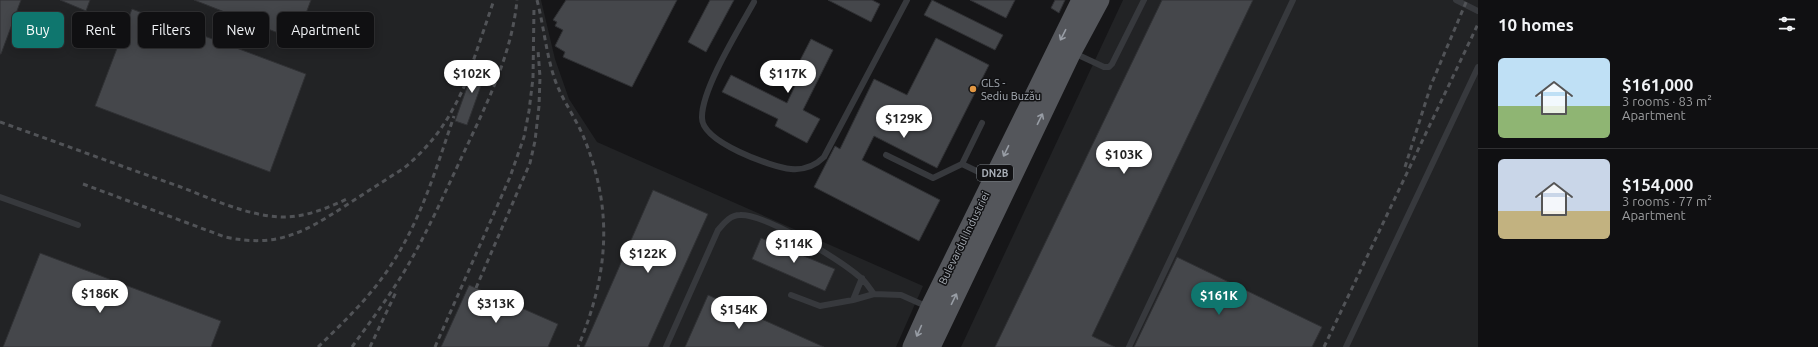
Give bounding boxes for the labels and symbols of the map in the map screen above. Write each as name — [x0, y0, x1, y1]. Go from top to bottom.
one-way arrow — [1059, 28, 1066, 40]
pin: $102K — [444, 60, 500, 94]
pin: $117K — [760, 60, 816, 94]
place label: GLS - Sediu Buzău — [981, 77, 1041, 102]
marker: GLS - Sediu Buzău — [968, 84, 978, 94]
pin: $129K — [876, 105, 932, 139]
one-way arrow — [1037, 113, 1044, 125]
pin: $103K — [1096, 141, 1152, 175]
one-way arrow — [1002, 145, 1009, 157]
road number: DN2B — [977, 165, 1013, 181]
street label: Bulevardul Industriei — [936, 190, 992, 286]
pin: $114K — [766, 230, 822, 264]
pin: $122K — [620, 240, 676, 274]
pin: $186K — [72, 280, 128, 314]
pin: $161K — [1191, 282, 1247, 316]
pin: $313K — [468, 290, 524, 324]
one-way arrow — [951, 293, 958, 305]
pin: $154K — [711, 296, 767, 330]
one-way arrow — [915, 325, 922, 337]

